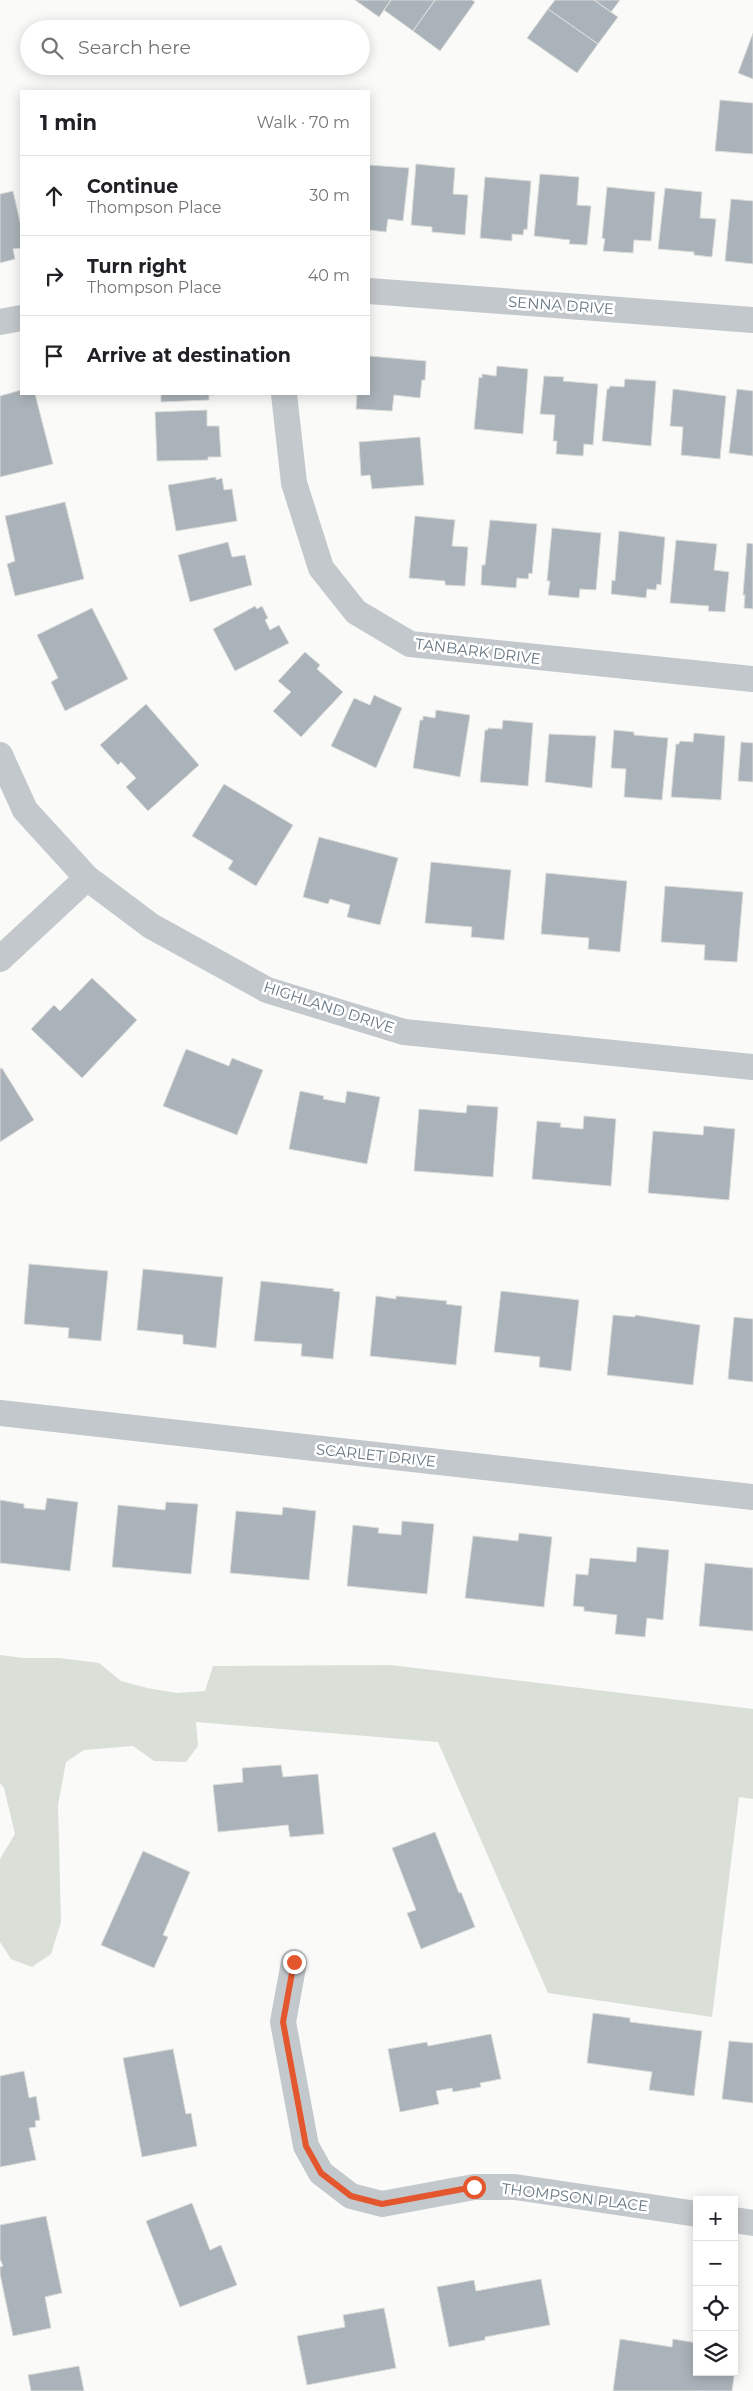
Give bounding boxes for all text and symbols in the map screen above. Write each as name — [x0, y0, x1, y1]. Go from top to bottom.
search box — [20, 20, 370, 75]
icon: search — [38, 34, 66, 62]
text: Search here — [78, 36, 191, 59]
text: 1 min — [40, 110, 97, 135]
text: Walk · 70 m — [257, 113, 350, 132]
text: Continue — [87, 175, 178, 198]
icon: ahead — [40, 182, 68, 210]
text: 30 m — [309, 186, 350, 205]
text: Thompson Place — [87, 198, 221, 217]
text: Turn right — [87, 255, 187, 278]
icon: right — [40, 262, 68, 290]
text: 40 m — [308, 266, 350, 285]
text: Thompson Place — [87, 278, 221, 297]
street label: SENNA DRIVE — [507, 292, 615, 318]
icon: arrive — [40, 342, 68, 370]
text: Arrive at destination — [87, 344, 291, 367]
street label: TANBARK DRIVE — [414, 634, 542, 668]
street label: HIGHLAND DRIVE — [261, 977, 397, 1037]
street label: SCARLET DRIVE — [315, 1439, 437, 1471]
route end — [283, 1951, 306, 1974]
route start — [463, 2176, 486, 2199]
street label: THOMPSON PLACE — [501, 2179, 649, 2215]
map controls — [693, 2196, 738, 2376]
button: + — [693, 2196, 738, 2241]
button: − — [693, 2241, 738, 2286]
button: locate — [693, 2286, 738, 2331]
button: layers — [693, 2331, 738, 2376]

